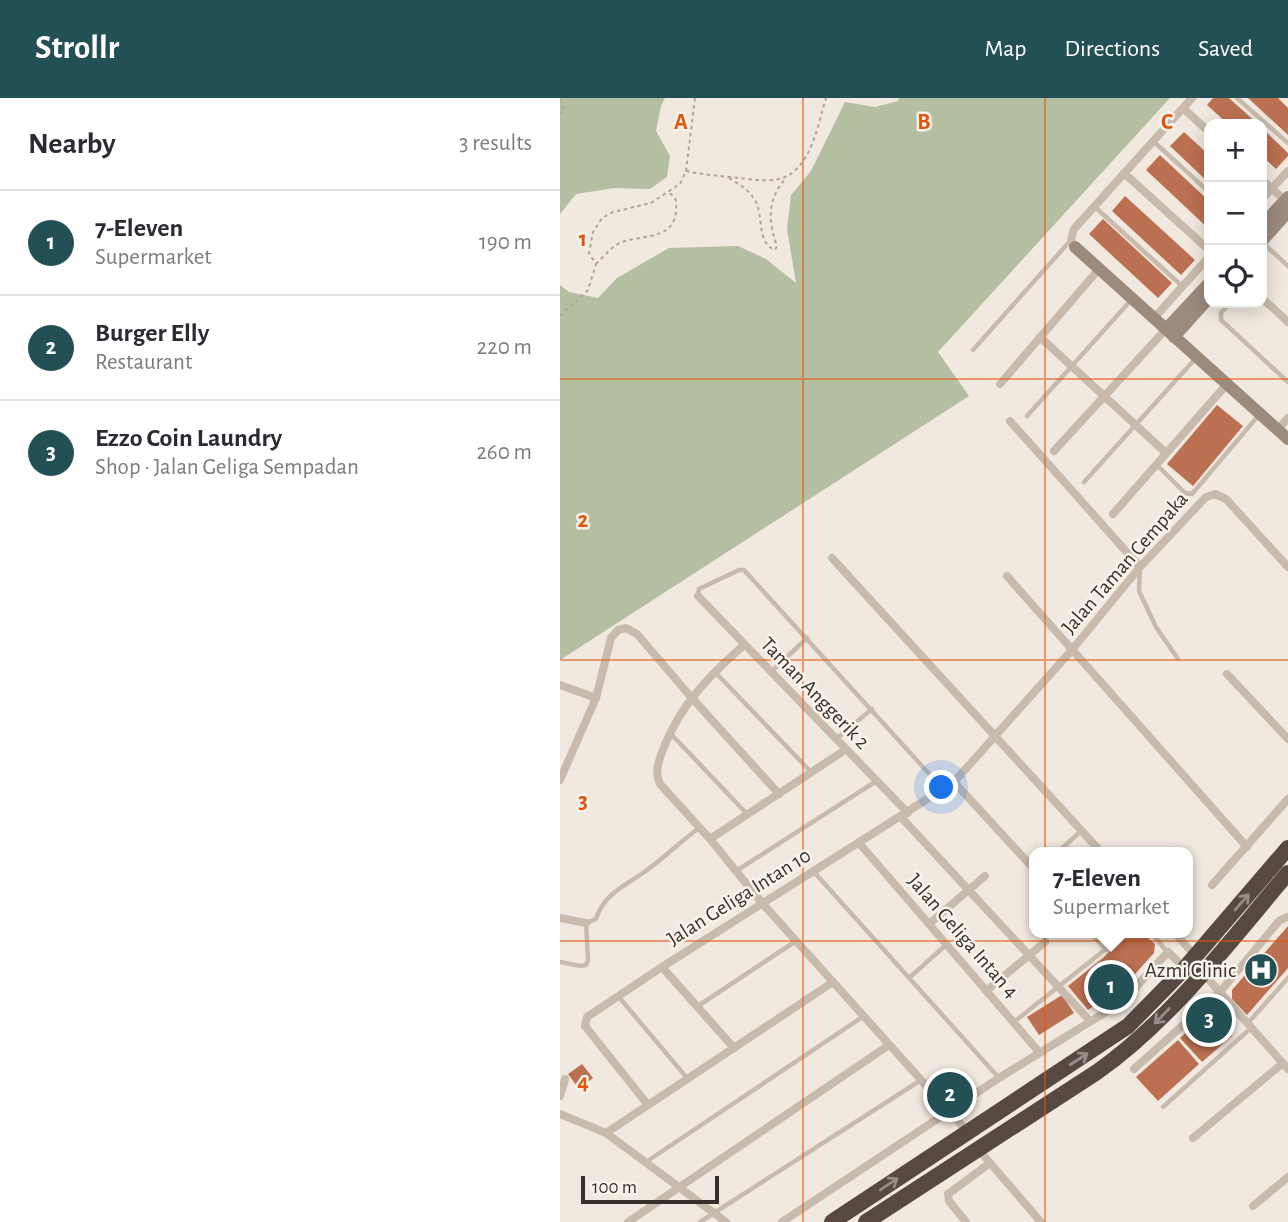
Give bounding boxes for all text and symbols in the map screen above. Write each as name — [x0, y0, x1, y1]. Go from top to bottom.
text: Strollr — [35, 32, 119, 65]
text: Map — [984, 37, 1026, 61]
text: Directions — [1064, 37, 1160, 61]
text: Saved — [1198, 37, 1253, 61]
text: A — [674, 111, 688, 134]
text: B — [917, 111, 931, 134]
text: C — [1161, 111, 1173, 134]
map controls — [1204, 119, 1267, 308]
button: + — [1204, 119, 1267, 182]
text: Nearby — [28, 129, 116, 159]
text: 3 results — [459, 132, 532, 155]
button: − — [1204, 182, 1267, 245]
text: 7-Eleven — [95, 215, 183, 241]
text: 1 — [579, 228, 587, 251]
text: 1 — [47, 231, 55, 254]
text: 190 m — [479, 231, 532, 254]
button: locate — [1204, 245, 1267, 308]
text: Supermarket — [95, 246, 212, 269]
text: Burger Elly — [95, 320, 209, 346]
text: 2 — [46, 336, 56, 359]
text: 220 m — [477, 336, 532, 359]
text: Restaurant — [95, 351, 192, 374]
text: Ezzo Coin Laundry — [95, 425, 282, 451]
text: 3 — [46, 441, 56, 464]
text: 260 m — [476, 441, 532, 464]
text: Shop · Jalan Geliga Sempadan — [95, 456, 359, 479]
street label: Jalan Taman Cempaka — [1058, 488, 1192, 638]
text: 2 — [578, 509, 589, 532]
street label: Taman Anggerik 2 — [757, 633, 873, 753]
your location — [924, 770, 958, 804]
text: 3 — [578, 790, 588, 813]
street label: Jalan Geliga Intan 10 — [663, 844, 815, 950]
popup — [1029, 847, 1193, 938]
text: 7-Eleven — [1053, 865, 1141, 891]
street label: Jalan Geliga Intan 4 — [904, 870, 1022, 1002]
one-way arrow — [1234, 894, 1250, 912]
text: Supermarket — [1053, 896, 1169, 919]
hospital icon: Azmi Clinic — [1242, 951, 1280, 989]
place label: Azmi Clinic — [1145, 960, 1236, 981]
pin: 1 — [1088, 961, 1134, 1013]
pin: 3 — [1186, 994, 1232, 1046]
one-way arrow — [1154, 1008, 1171, 1025]
one-way arrow — [1069, 1052, 1089, 1066]
pin: 2 — [927, 1069, 973, 1121]
text: 4 — [577, 1071, 589, 1094]
scale bar — [581, 1173, 719, 1205]
one-way arrow — [879, 1177, 898, 1191]
text: 100 m — [592, 1178, 637, 1197]

